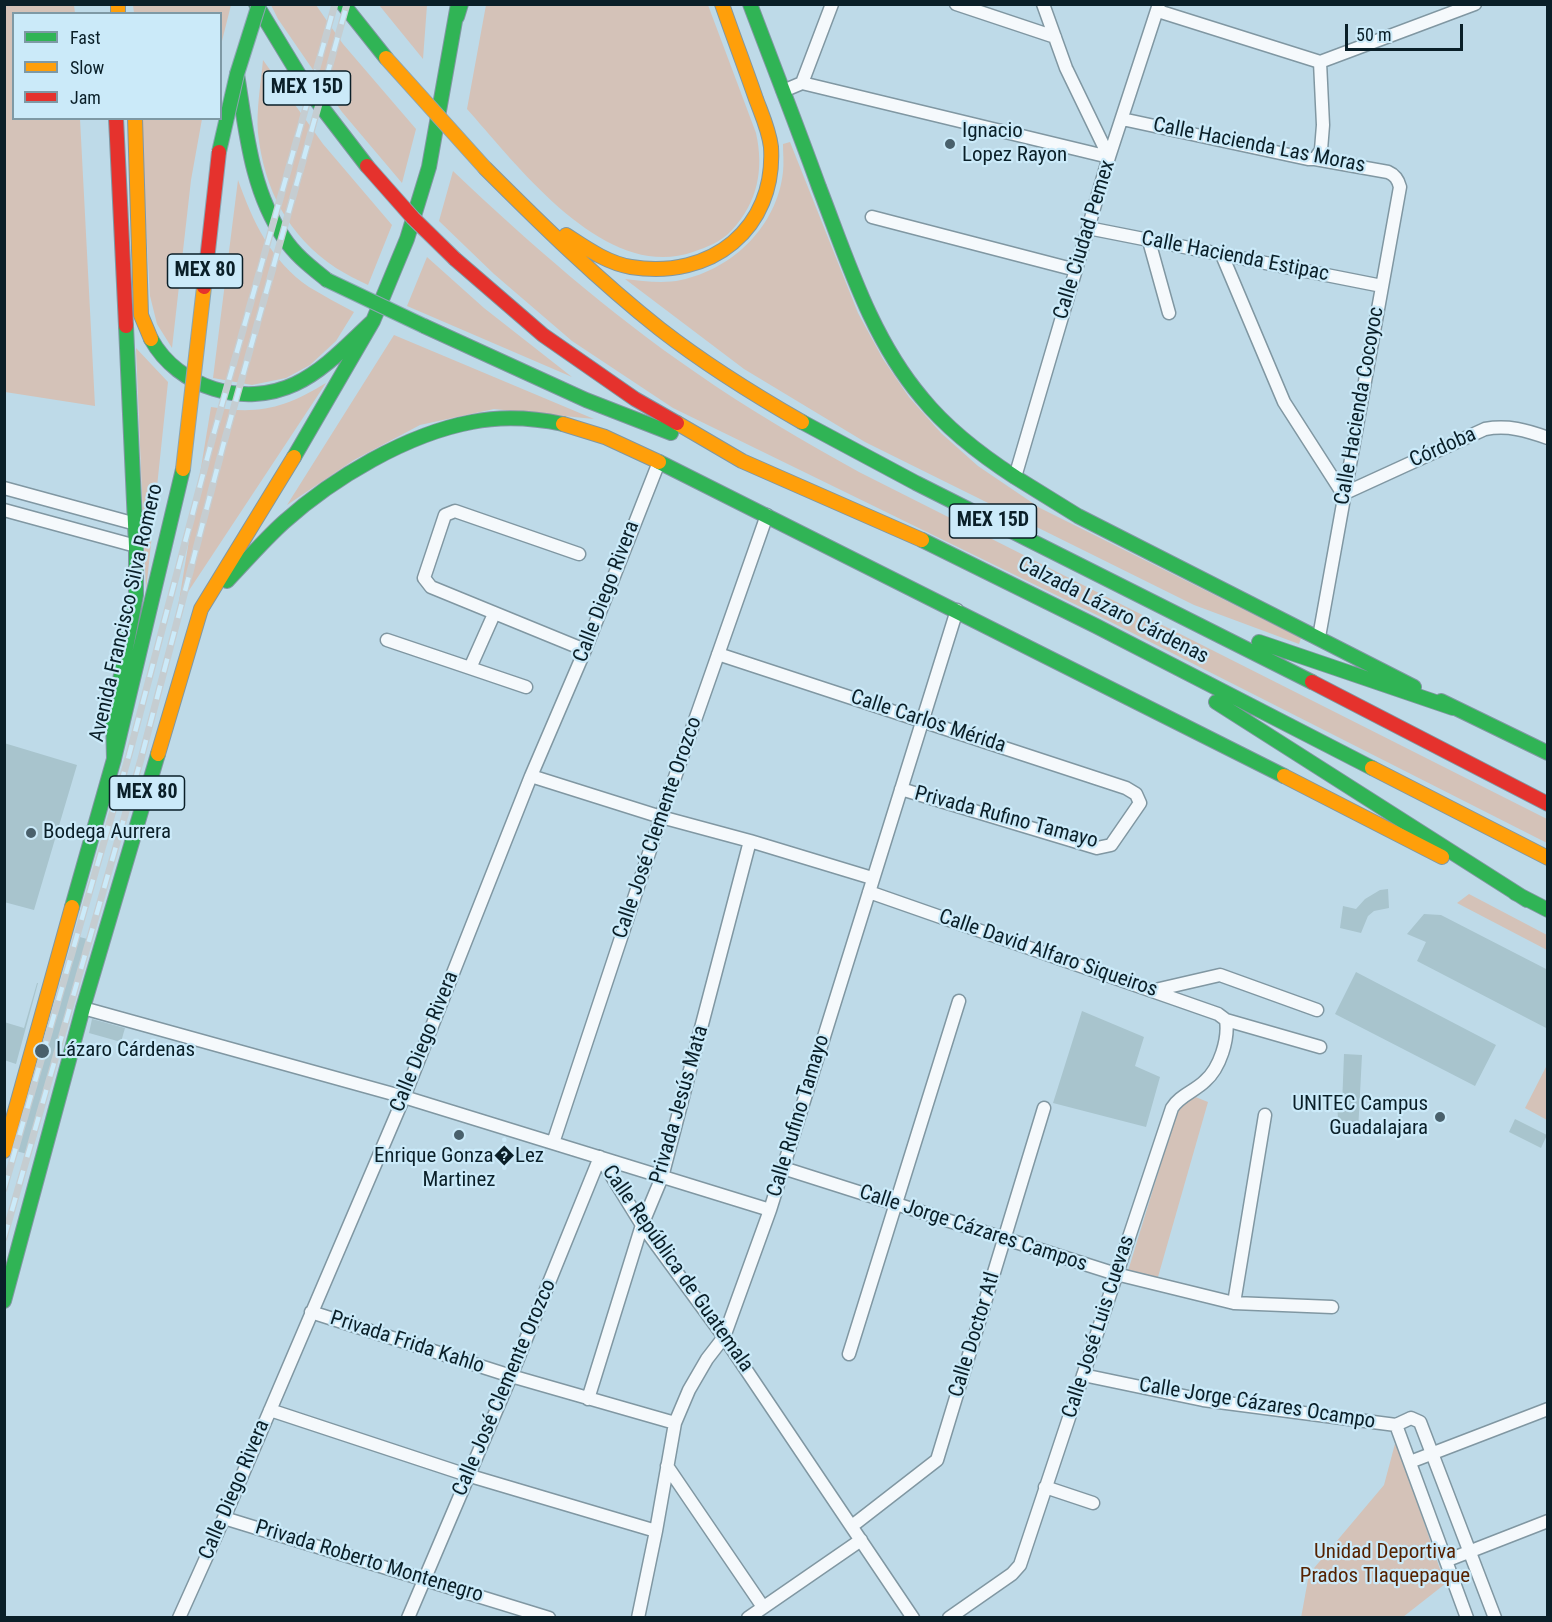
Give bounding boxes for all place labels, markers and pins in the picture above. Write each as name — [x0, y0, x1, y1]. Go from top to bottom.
place label: Ignacio Lopez Rayon — [962, 119, 1067, 169]
marker: Ignacio Lopez Rayon — [943, 137, 957, 151]
place label: Bodega Aurrera — [43, 820, 171, 846]
marker: Bodega Aurrera — [24, 826, 38, 840]
place label: Lázaro Cárdenas — [56, 1038, 195, 1064]
marker: Lázaro Cárdenas — [33, 1042, 51, 1060]
place label: UNITEC Campus Guadalajara — [1292, 1092, 1428, 1142]
marker: UNITEC Campus Guadalajara — [1433, 1110, 1447, 1124]
marker: Enrique Gonza�Lez Martinez — [452, 1128, 466, 1142]
place label: Enrique Gonza�Lez Martinez — [374, 1144, 544, 1194]

